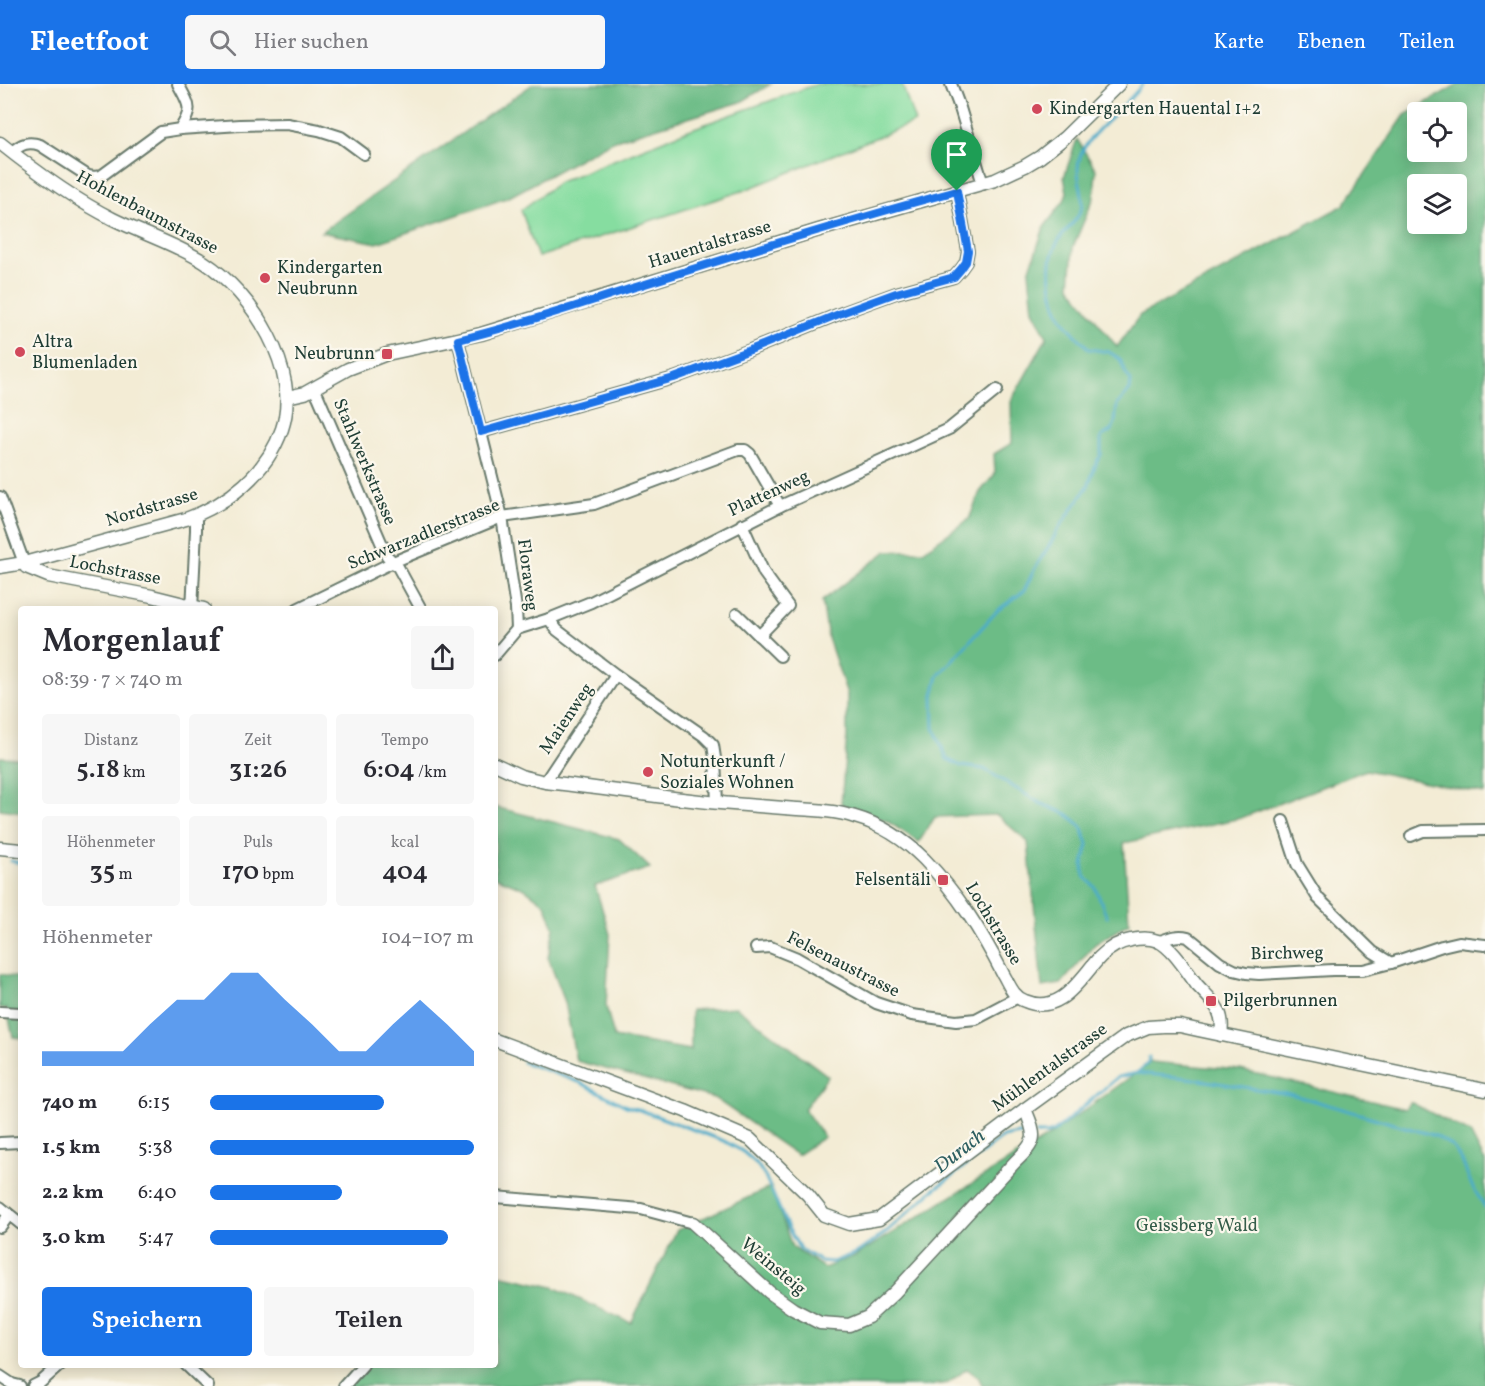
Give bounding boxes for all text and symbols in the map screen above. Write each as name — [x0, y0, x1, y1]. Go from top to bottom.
search box — [185, 15, 605, 69]
text: Fleetfoot — [30, 23, 149, 62]
icon: search — [206, 26, 239, 59]
text: Hier suchen — [254, 27, 369, 58]
text: Karte — [1213, 28, 1264, 57]
text: Ebenen — [1297, 28, 1366, 57]
text: Teilen — [1399, 28, 1455, 57]
place label: Kindergarten Hauental 1+2 — [1049, 97, 1261, 122]
marker: Kindergarten Hauental 1+2 — [1030, 102, 1044, 116]
map controls — [1407, 102, 1467, 234]
button: locate — [1407, 102, 1467, 162]
pin — [931, 129, 982, 191]
icon: arrive — [940, 138, 973, 171]
street label: Hohlenbaumstrasse — [72, 165, 222, 261]
button: layers — [1407, 174, 1467, 234]
street label: Hauentalstrasse — [646, 214, 774, 276]
place label: Kindergarten Neubrunn — [277, 256, 383, 302]
marker: Kindergarten Neubrunn — [258, 271, 272, 285]
place label: Altra Blumenladen — [32, 330, 138, 376]
place label: Neubrunn — [294, 342, 375, 367]
marker: Altra Blumenladen — [13, 345, 27, 359]
marker: Neubrunn — [380, 347, 394, 361]
street label: Stahlwerkstrasse — [326, 395, 402, 529]
street label: Plattenweg — [724, 464, 814, 524]
street label: Nordstrasse — [103, 482, 201, 534]
street label: Schwarzadlerstrasse — [344, 493, 504, 577]
street label: Floraweg — [510, 537, 544, 613]
street label: Lochstrasse — [67, 550, 163, 592]
text: Morgenlauf — [42, 620, 221, 666]
button: share — [411, 626, 474, 689]
text: 08:39 · 7 × 740 m — [42, 666, 183, 694]
street label: Maienweg — [534, 678, 600, 760]
text: Distanz — [84, 730, 138, 752]
text: Zeit — [244, 730, 272, 752]
text: Tempo — [381, 730, 429, 752]
place label: Notunterkunft / Soziales Wohnen — [660, 750, 795, 796]
text: 5.18 — [76, 752, 120, 788]
text: 31:26 — [229, 752, 287, 788]
text: 6:04 — [363, 752, 415, 788]
text: km — [120, 762, 146, 784]
text: /km — [415, 762, 447, 784]
marker: Notunterkunft / Soziales Wohnen — [641, 765, 655, 779]
text: Höhenmeter — [67, 832, 155, 854]
text: Puls — [243, 832, 273, 854]
text: kcal — [391, 832, 419, 854]
text: 35 — [89, 854, 115, 890]
text: 170 — [222, 854, 259, 890]
text: 404 — [382, 854, 428, 890]
text: m — [115, 864, 133, 886]
text: bpm — [259, 864, 295, 886]
place label: Felsentäli — [855, 868, 931, 893]
marker: Felsentäli — [936, 873, 950, 887]
street label: Lochstrasse — [958, 878, 1028, 970]
text: Höhenmeter — [42, 924, 153, 952]
text: 104–107 m — [381, 924, 474, 952]
street label: Felsenaustrasse — [782, 926, 904, 1004]
street label: Birchweg — [1250, 941, 1324, 967]
place label: Pilgerbrunnen — [1223, 989, 1338, 1014]
marker: Pilgerbrunnen — [1204, 994, 1218, 1008]
street label: Mühlentalstrasse — [987, 1018, 1113, 1118]
text: 740 m — [42, 1089, 97, 1117]
text: 6:15 — [138, 1089, 170, 1117]
water label: Durach — [928, 1123, 992, 1181]
text: 1.5 km — [42, 1134, 101, 1162]
text: 5:38 — [138, 1134, 173, 1162]
text: 2.2 km — [42, 1179, 104, 1207]
text: 6:40 — [138, 1179, 176, 1207]
park label: Geissberg Wald — [1136, 1214, 1258, 1239]
text: 3.0 km — [42, 1224, 106, 1252]
text: 5:47 — [138, 1224, 174, 1252]
street label: Weinsteig — [735, 1232, 811, 1302]
button: Speichern — [42, 1287, 252, 1356]
button: Teilen — [264, 1287, 474, 1356]

